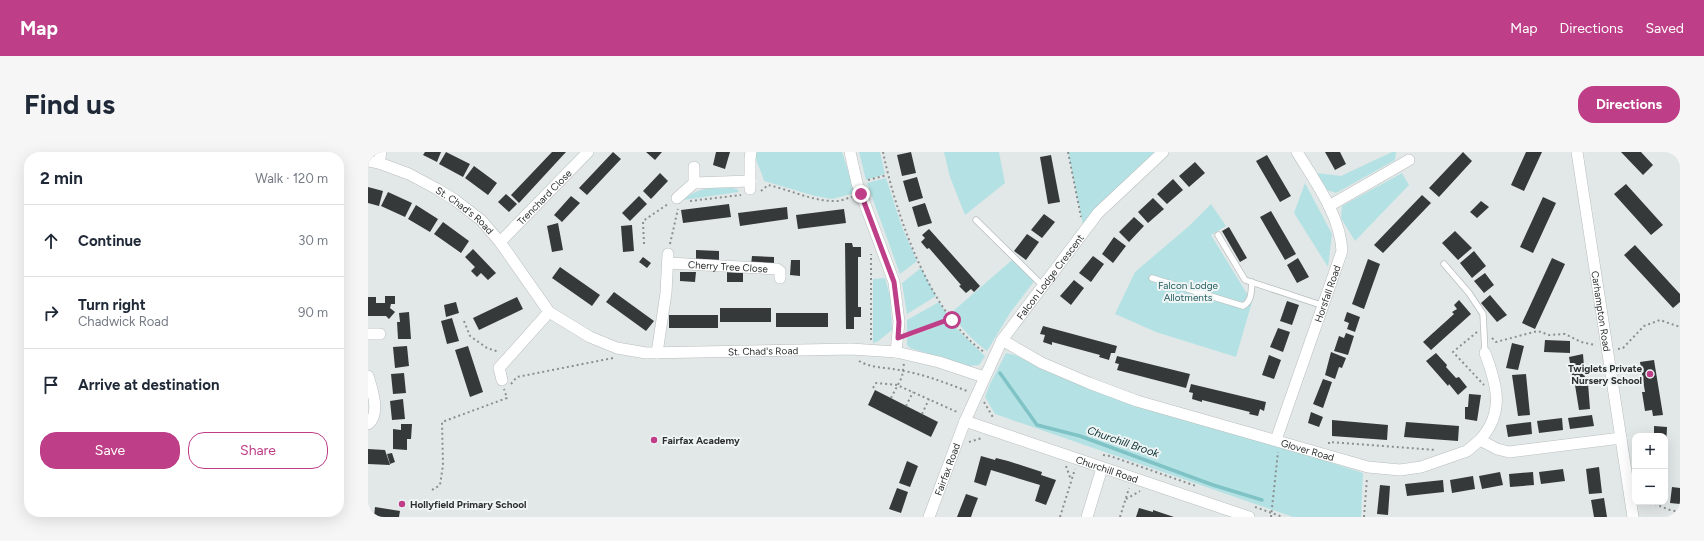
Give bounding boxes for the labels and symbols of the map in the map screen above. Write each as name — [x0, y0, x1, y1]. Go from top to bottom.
street label: Trenchard Close — [514, 166, 574, 228]
street label: St. Chad's Road — [433, 183, 497, 237]
route end — [852, 185, 870, 203]
street label: Falcon Lodge Crescent — [1013, 231, 1086, 322]
street label: Cherry Tree Close — [688, 258, 769, 275]
street label: Horsfall Road — [1311, 263, 1343, 324]
street label: Carhampton Road — [1589, 270, 1614, 353]
park label: Falcon Lodge Allotments — [1158, 279, 1219, 304]
route start — [943, 311, 961, 329]
street label: St. Chad's Road — [728, 344, 799, 358]
place label: Twiglets Private Nursery School — [1568, 362, 1642, 387]
marker: Twiglets Private Nursery School — [1645, 369, 1655, 379]
water label: Churchill Brook — [1086, 424, 1161, 461]
place label: Fairfax Academy — [662, 434, 740, 447]
marker: Fairfax Academy — [649, 435, 659, 445]
street label: Glover Road — [1279, 436, 1336, 464]
street label: Fairfax Road — [931, 441, 963, 497]
street label: Churchill Road — [1074, 452, 1140, 486]
place label: Hollyfield Primary School — [410, 498, 527, 511]
marker: Hollyfield Primary School — [397, 499, 407, 509]

